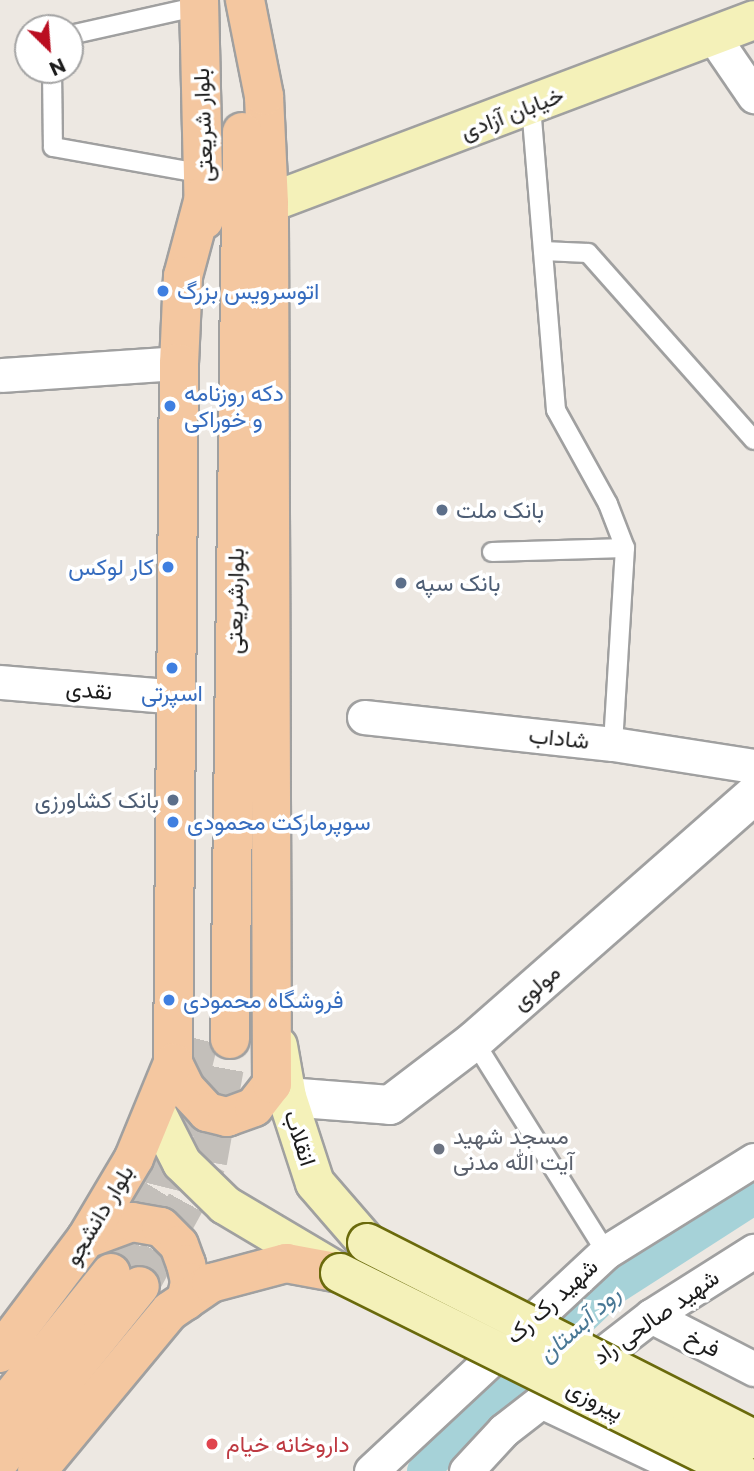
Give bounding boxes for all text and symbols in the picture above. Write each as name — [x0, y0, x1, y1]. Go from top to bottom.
north arrow — [14, 14, 84, 84]
text: N — [45, 53, 69, 80]
street label: بلوار شریعتی — [187, 68, 219, 182]
street label: خیابان آزادی — [456, 81, 568, 145]
place label: اتوسرویس بزرگ — [177, 277, 319, 305]
marker: اتوسرویس بزرگ — [155, 283, 171, 299]
place label: دکه روزنامه و خوراکی — [184, 379, 284, 433]
marker: دکه روزنامه و خوراکی — [162, 398, 178, 414]
place label: بانک ملت — [456, 496, 544, 524]
marker: بانک ملت — [434, 502, 450, 518]
street label: بلوارشریعتی — [220, 548, 250, 654]
place label: کار لوکس — [68, 553, 154, 581]
marker: کار لوکس — [160, 559, 176, 575]
place label: بانک سپه — [415, 569, 500, 597]
marker: بانک سپه — [393, 575, 409, 591]
marker: اسپرتی — [164, 660, 180, 676]
street label: نقدی — [65, 674, 113, 706]
place label: اسپرتی — [141, 679, 203, 707]
street label: شاداب — [527, 721, 591, 755]
place label: بانک کشاورزی — [34, 786, 159, 814]
marker: بانک کشاورزی — [165, 792, 181, 808]
place label: سوپرمارکت محمودی — [187, 808, 371, 836]
marker: سوپرمارکت محمودی — [165, 814, 181, 830]
street label: مولوی — [506, 958, 566, 1016]
place label: فروشگاه محمودی — [183, 986, 344, 1014]
marker: فروشگاه محمودی — [161, 992, 177, 1008]
street label: انقلاب — [278, 1106, 322, 1170]
place label: مسجد شهید آیت الله مدنی — [453, 1122, 574, 1176]
marker: مسجد شهید آیت الله مدنی — [431, 1141, 447, 1157]
street label: بلوار دانشجو — [58, 1160, 140, 1270]
street label: شهید رک رک — [500, 1253, 604, 1349]
street label: شهید صالحی راد — [588, 1263, 724, 1371]
water label: رود آبستان — [532, 1280, 626, 1368]
street label: فرخ — [681, 1323, 725, 1363]
street label: پیروزی — [562, 1374, 628, 1426]
place label: داروخانه خیام — [226, 1430, 349, 1458]
marker: داروخانه خیام — [204, 1436, 220, 1452]

